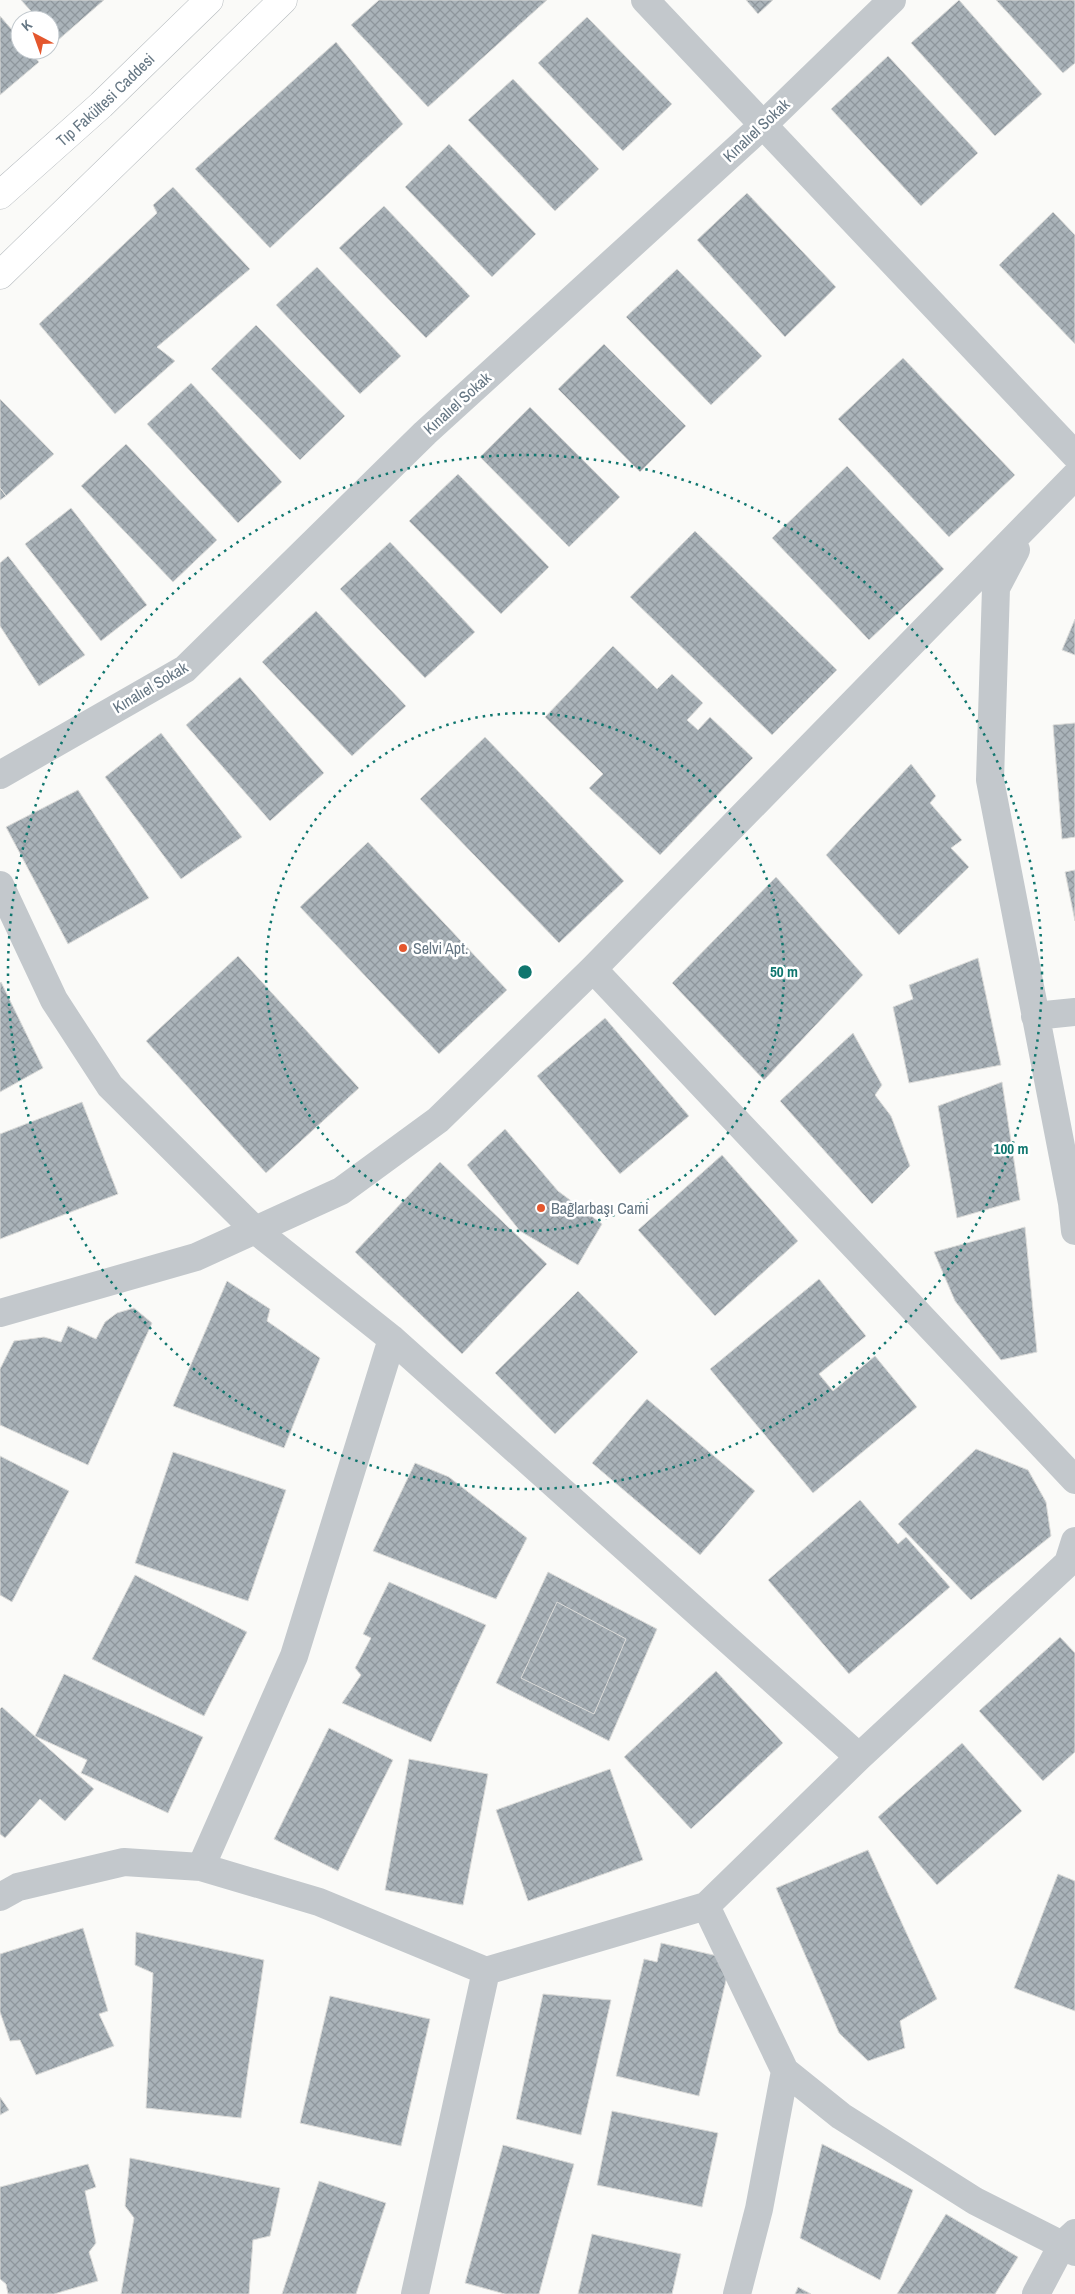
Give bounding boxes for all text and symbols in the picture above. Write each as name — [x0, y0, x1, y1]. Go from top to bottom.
north arrow — [10, 10, 60, 60]
text: K — [17, 15, 36, 35]
street label: Tıp Fakültesi Caddesi — [51, 48, 159, 151]
street label: Kınalıel Sokak — [718, 93, 794, 167]
street label: Kınalıel Sokak — [418, 366, 496, 439]
street label: Kınalıel Sokak — [108, 656, 192, 718]
place label: Selvi Apt. — [413, 937, 468, 959]
marker: Selvi Apt. — [397, 942, 409, 954]
text: 50 m — [770, 961, 798, 982]
centre of rings — [516, 963, 534, 981]
text: 100 m — [994, 1138, 1028, 1159]
place label: Bağlarbaşı Cami — [551, 1197, 649, 1219]
marker: Bağlarbaşı Cami — [535, 1202, 547, 1214]

